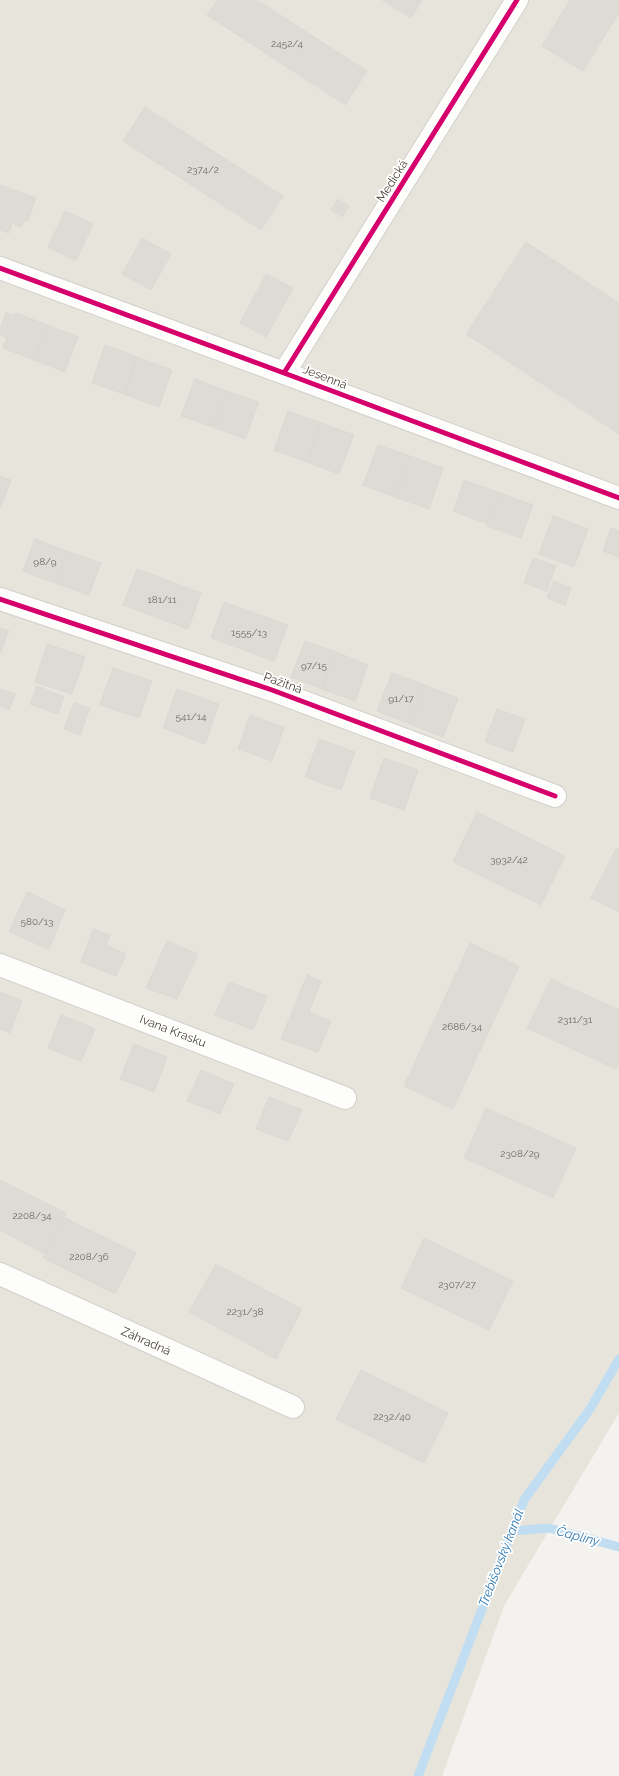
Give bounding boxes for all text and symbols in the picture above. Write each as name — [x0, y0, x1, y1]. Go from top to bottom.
house number: 2452/4 — [271, 38, 303, 49]
street label: Medická — [374, 157, 410, 205]
house number: 2374/2 — [187, 164, 219, 175]
street label: Jesenná — [301, 362, 349, 392]
house number: 98/9 — [33, 556, 57, 567]
house number: 181/11 — [148, 594, 177, 605]
house number: 1555/13 — [231, 627, 267, 638]
house number: 97/15 — [301, 660, 328, 671]
street label: Pažitná — [262, 670, 304, 696]
house number: 91/17 — [388, 693, 414, 704]
house number: 541/14 — [176, 711, 207, 722]
house number: 3932/42 — [490, 854, 528, 865]
house number: 580/13 — [21, 916, 53, 927]
street label: Ivana Krasku — [138, 1012, 208, 1050]
house number: 2311/31 — [558, 1014, 593, 1025]
house number: 2686/34 — [442, 1021, 482, 1032]
house number: 2308/29 — [500, 1148, 540, 1159]
house number: 2208/34 — [12, 1210, 52, 1221]
house number: 2208/36 — [69, 1251, 109, 1262]
house number: 2307/27 — [438, 1279, 477, 1290]
house number: 2231/38 — [226, 1306, 264, 1317]
street label: Záhradná — [119, 1324, 173, 1358]
house number: 2232/40 — [373, 1411, 411, 1422]
water label: Trebišovský kanál — [475, 1507, 527, 1609]
water label: Čapliny — [555, 1522, 602, 1549]

